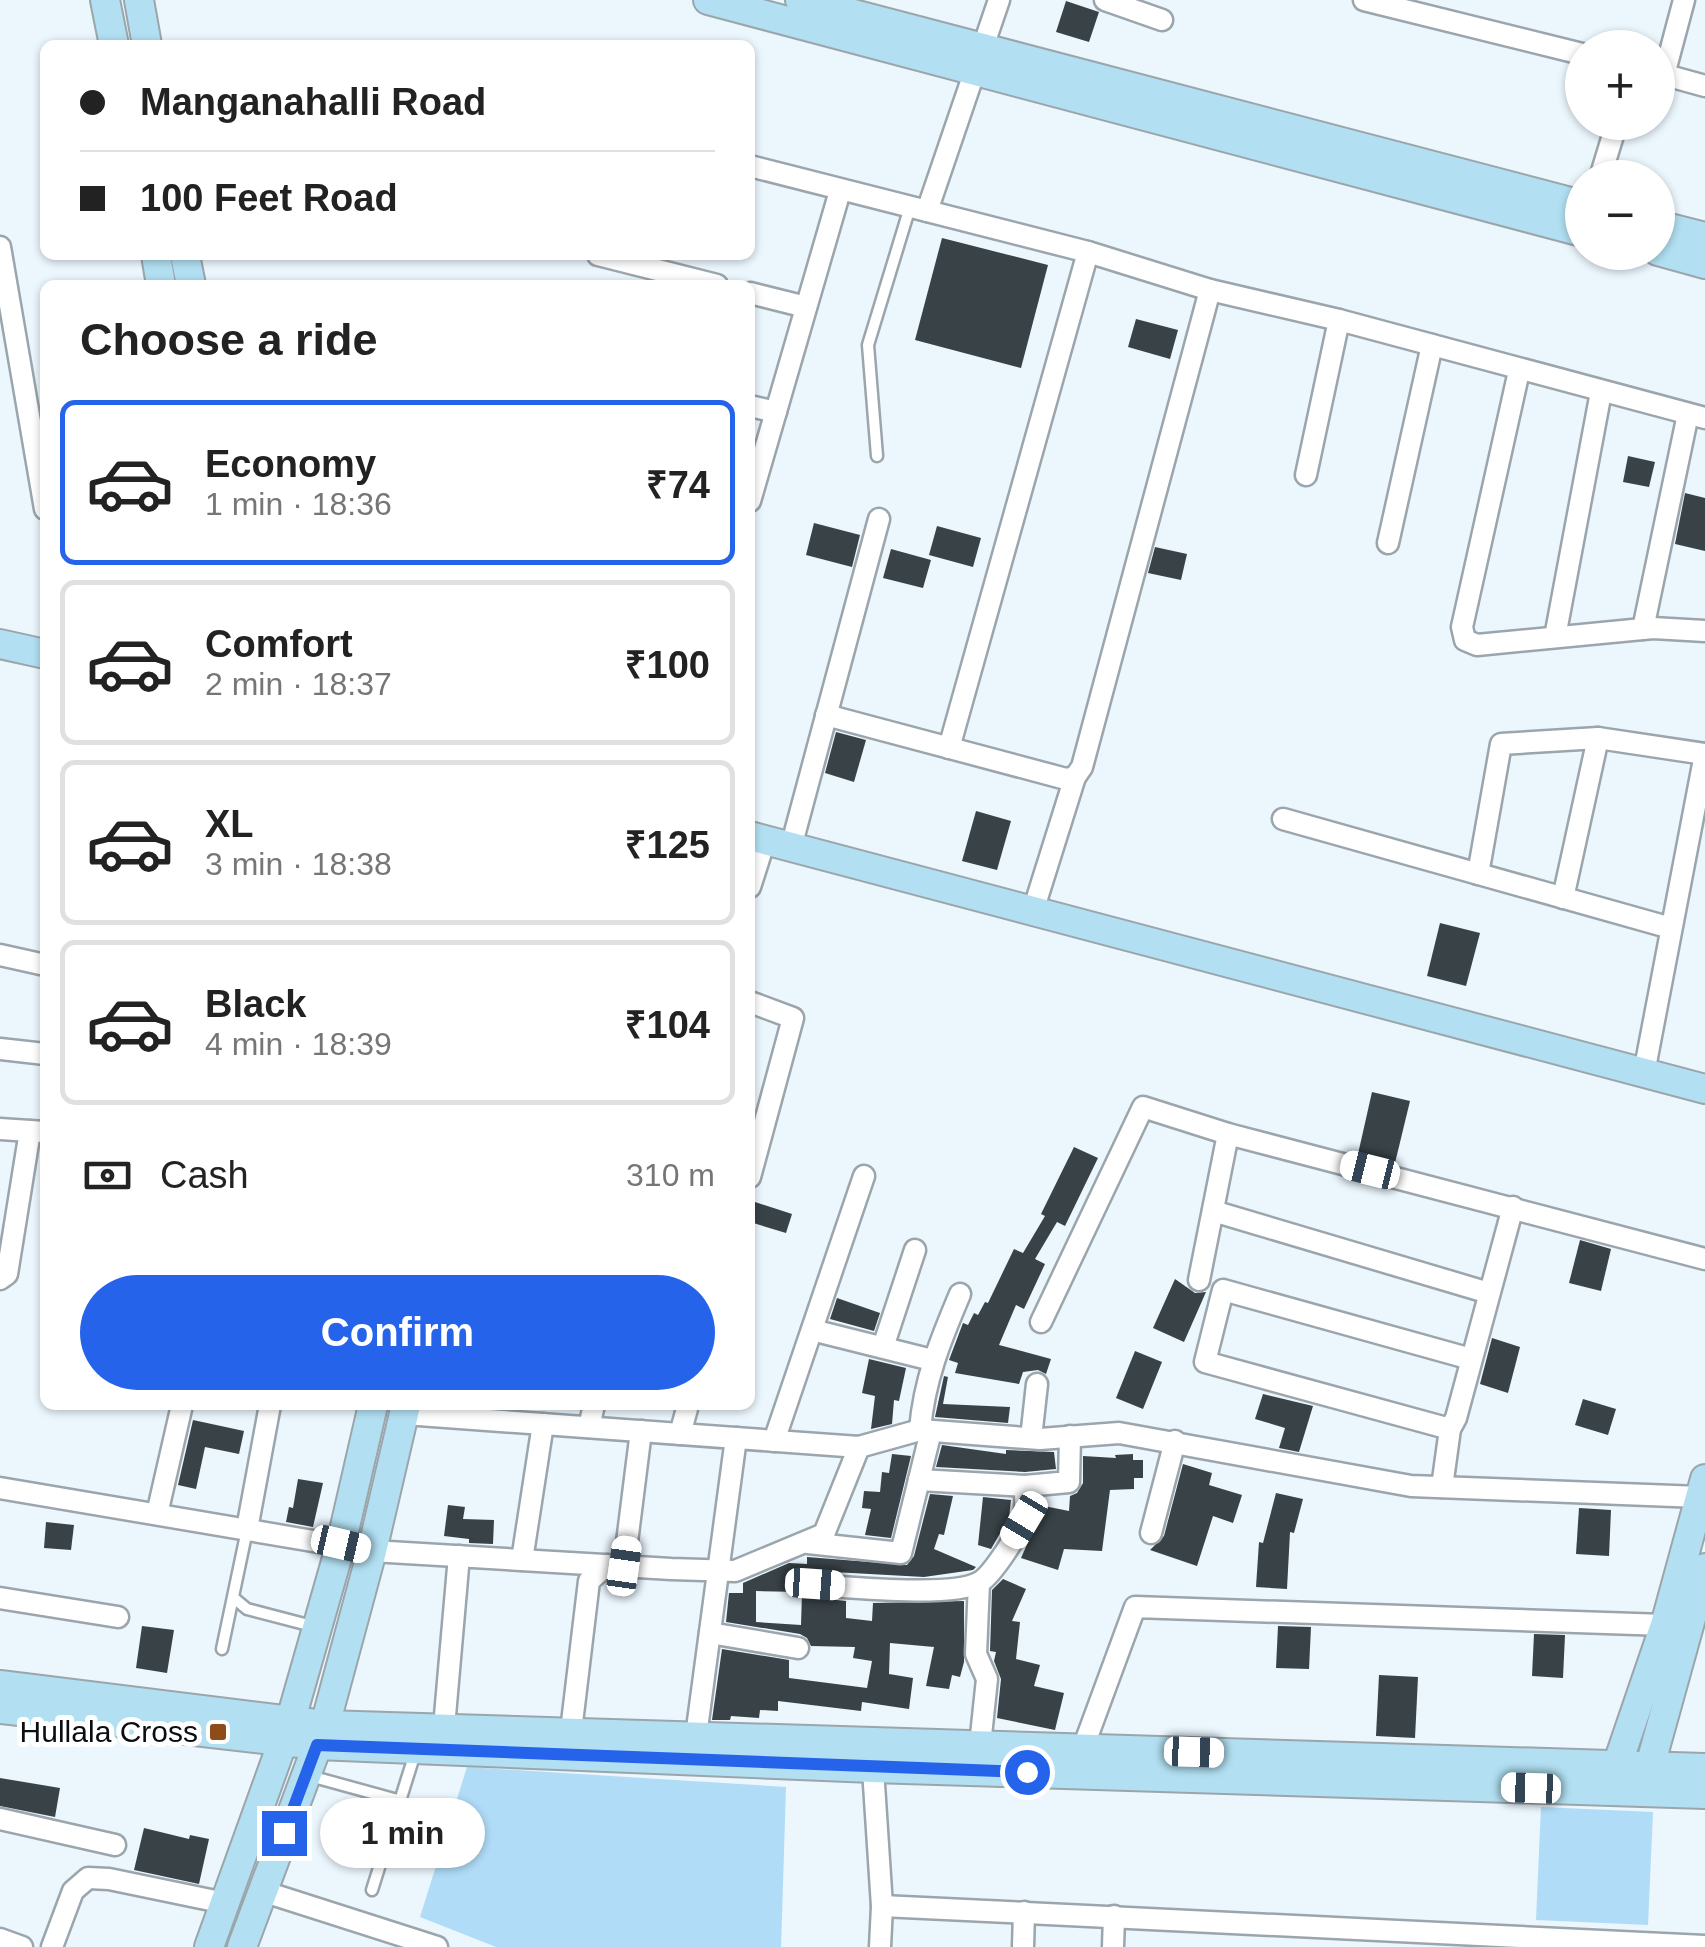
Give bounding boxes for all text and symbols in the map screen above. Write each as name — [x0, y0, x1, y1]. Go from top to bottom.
map controls — [1565, 30, 1675, 270]
button: + — [1565, 30, 1675, 140]
text: Manganahalli Road — [140, 81, 486, 123]
button: − — [1565, 160, 1675, 270]
text: 100 Feet Road — [140, 177, 398, 219]
text: Choose a ride — [80, 314, 378, 365]
icon: car — [85, 438, 175, 528]
text: Economy — [205, 443, 376, 485]
text: ₹74 — [646, 464, 710, 506]
text: 1 min · 18:36 — [205, 486, 392, 522]
icon: car — [85, 618, 175, 708]
text: Comfort — [205, 623, 353, 665]
text: ₹100 — [625, 644, 710, 686]
text: 2 min · 18:37 — [205, 666, 392, 702]
icon: car — [85, 798, 175, 888]
text: XL — [205, 803, 254, 845]
text: ₹125 — [625, 824, 710, 866]
text: 3 min · 18:38 — [205, 846, 392, 882]
icon: car — [85, 978, 175, 1068]
text: Black — [205, 983, 306, 1025]
text: ₹104 — [625, 1004, 710, 1046]
text: 4 min · 18:39 — [205, 1026, 392, 1062]
icon: cash — [80, 1148, 135, 1203]
car — [1337, 1148, 1403, 1192]
text: Cash — [160, 1154, 249, 1196]
text: 310 m — [626, 1157, 715, 1193]
button: Confirm — [80, 1275, 715, 1390]
car — [996, 1487, 1052, 1553]
car — [308, 1523, 374, 1565]
car — [605, 1534, 643, 1598]
car — [784, 1567, 846, 1601]
place label: Hullala Cross — [20, 1715, 198, 1748]
marker: Hullala Cross — [207, 1721, 229, 1743]
car — [1163, 1736, 1225, 1768]
route start — [1005, 1750, 1050, 1795]
car — [1500, 1772, 1562, 1804]
callout: 1 min — [319, 1798, 484, 1868]
route end — [262, 1811, 307, 1856]
text: 1 min — [361, 1815, 444, 1851]

